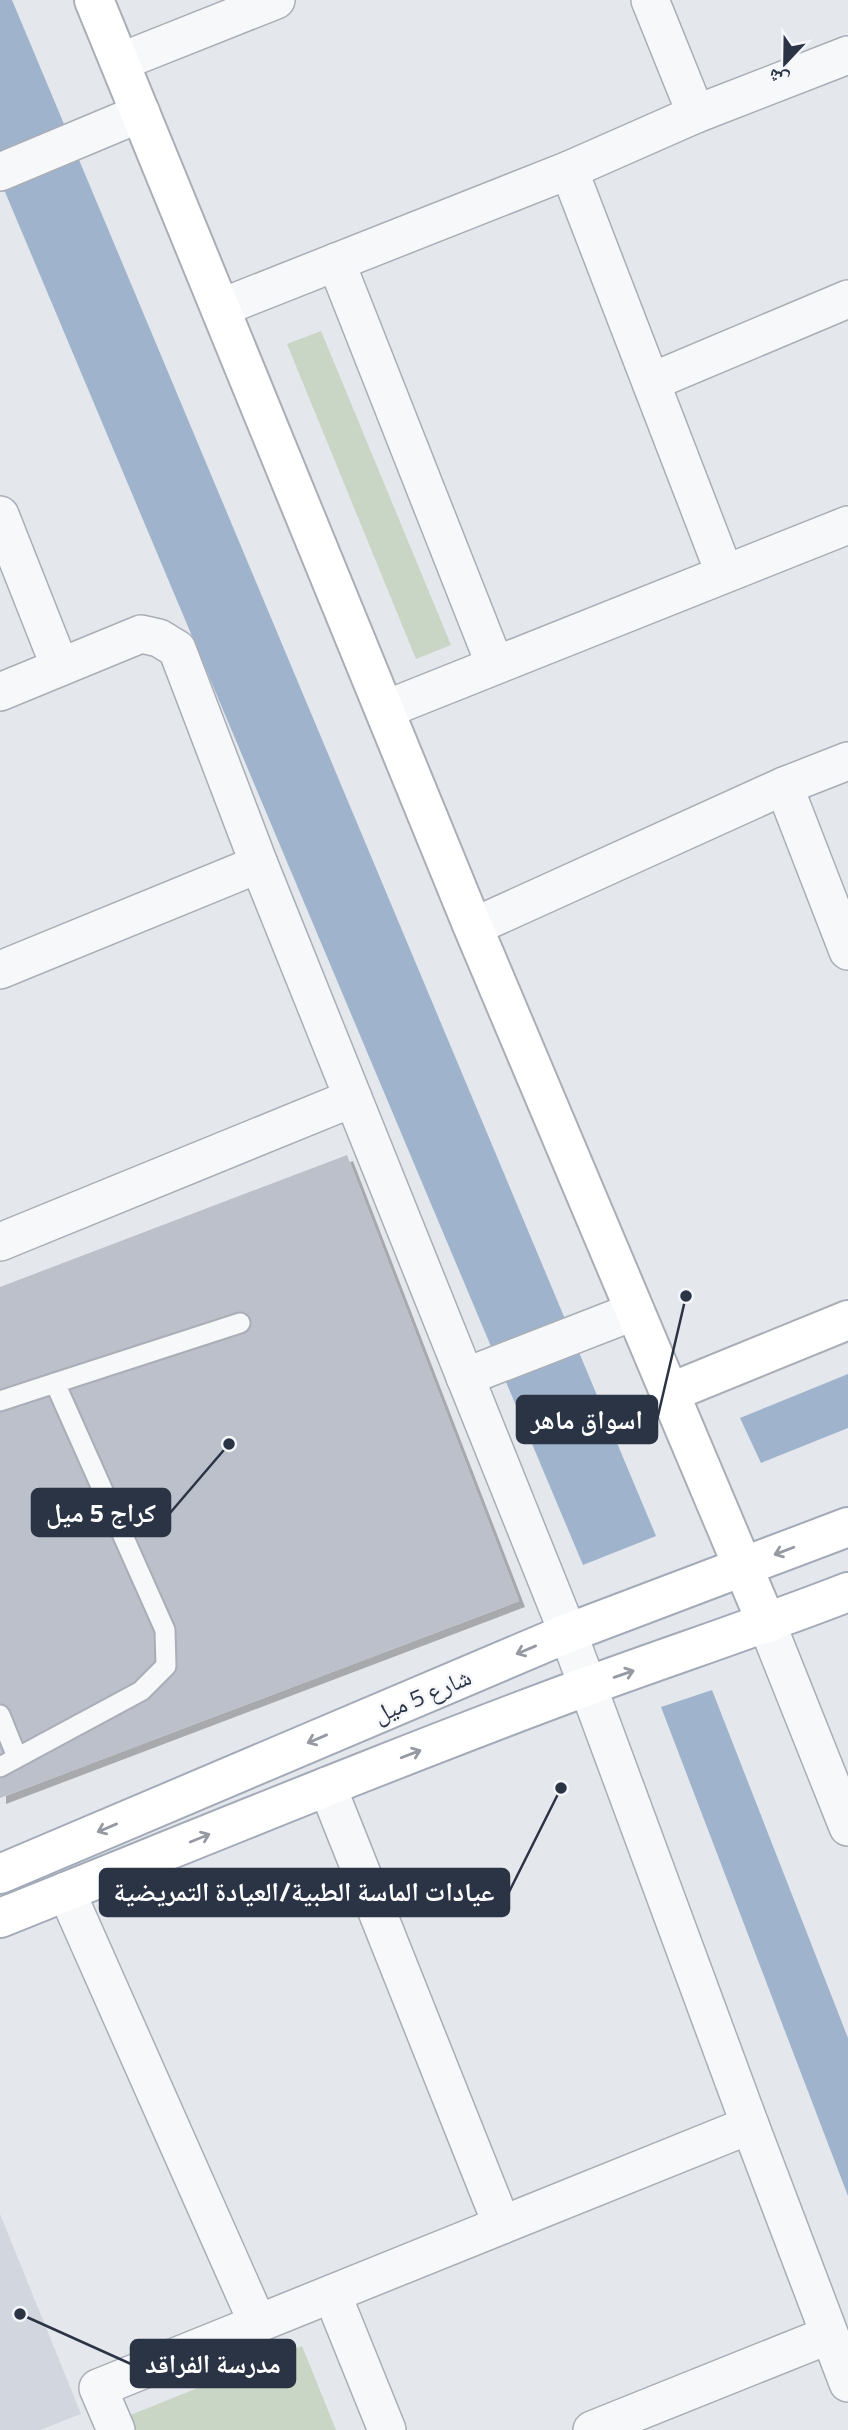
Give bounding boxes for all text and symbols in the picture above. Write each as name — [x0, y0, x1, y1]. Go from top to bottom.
north arrow — [750, 28, 820, 98]
text: ش — [764, 62, 793, 96]
callout: اسواق ماهر — [517, 1396, 657, 1443]
text: اسواق ماهر — [530, 1400, 643, 1439]
callout: كراج 5 ميل — [32, 1489, 170, 1536]
text: كراج 5 ميل — [46, 1493, 156, 1532]
one-way arrow — [774, 1546, 796, 1559]
one-way arrow — [516, 1644, 537, 1657]
street label: شارع 5 ميل — [367, 1658, 477, 1732]
one-way arrow — [613, 1667, 635, 1679]
one-way arrow — [307, 1733, 328, 1746]
one-way arrow — [400, 1746, 422, 1759]
one-way arrow — [97, 1822, 119, 1835]
one-way arrow — [188, 1830, 210, 1843]
callout: عيادات الماسة الطبية/العيادة التمريضية — [100, 1869, 509, 1916]
text: عيادات الماسة الطبية/العيادة التمريضية — [114, 1872, 494, 1911]
callout: مدرسة الفراقد — [131, 2340, 295, 2387]
text: مدرسة الفراقد — [145, 2344, 281, 2383]

